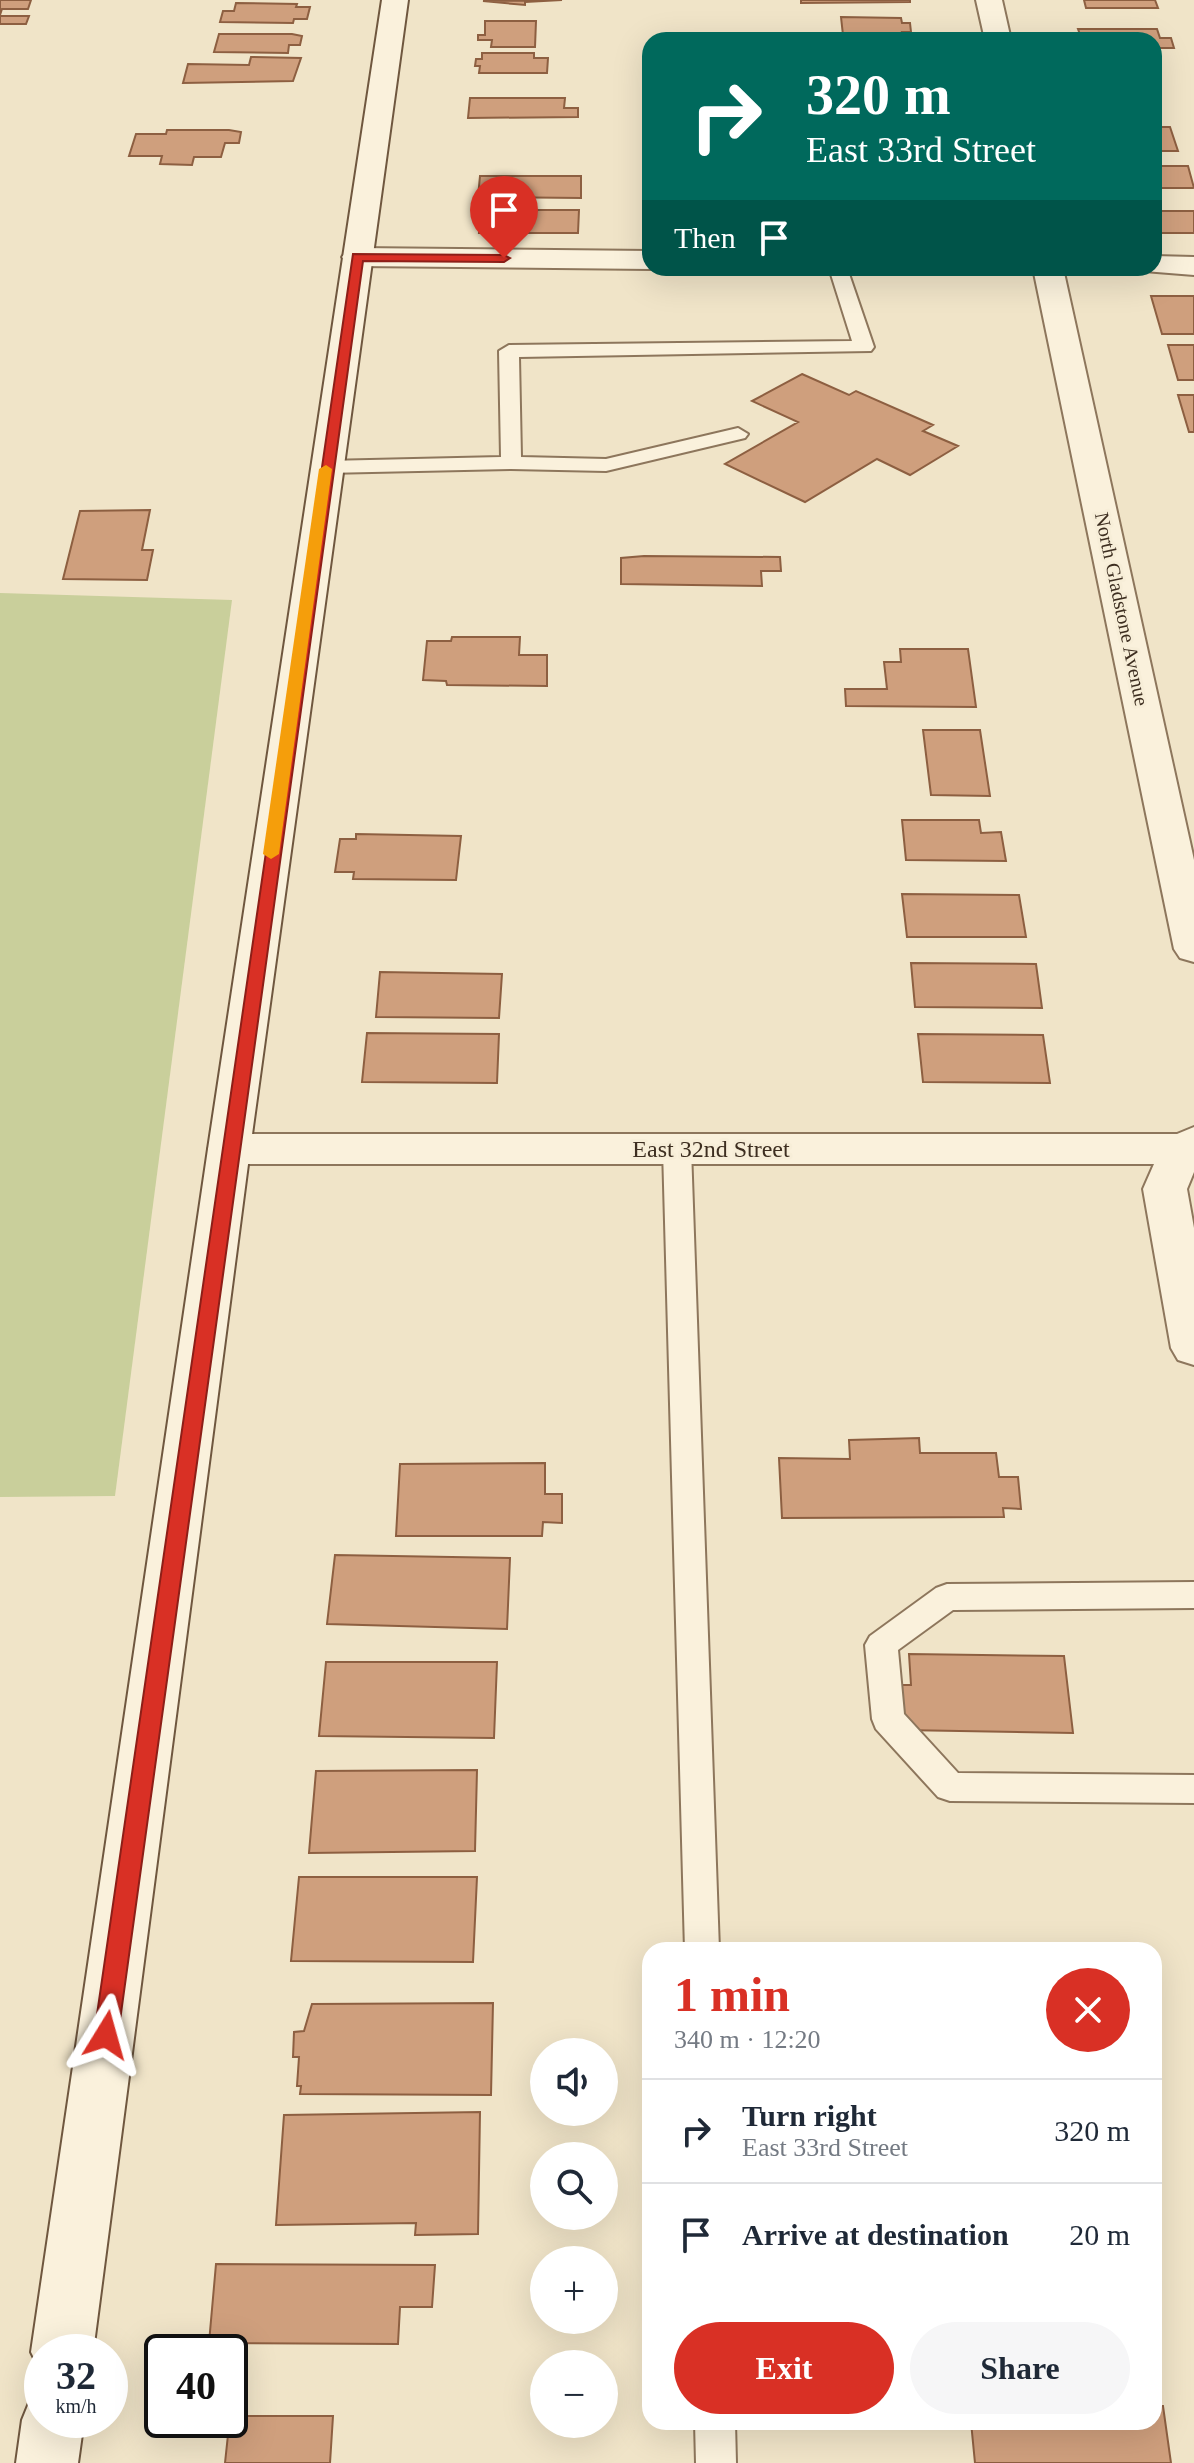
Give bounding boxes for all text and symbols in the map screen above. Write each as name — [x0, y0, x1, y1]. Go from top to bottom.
icon: right — [674, 64, 778, 168]
text: 320 m — [806, 64, 951, 126]
text: East 33rd Street — [806, 130, 1036, 170]
pin — [470, 176, 538, 258]
icon: arrive — [482, 188, 526, 232]
icon: arrive — [752, 216, 796, 260]
text: Then — [674, 221, 736, 254]
street label: North Gladstone Avenue — [1091, 510, 1153, 708]
street label: East 32nd Street — [632, 1136, 790, 1162]
text: 1 min — [674, 1968, 790, 2021]
button: close — [1046, 1968, 1130, 2052]
position arrow — [64, 1993, 148, 2077]
text: 340 m · 12:20 — [674, 2025, 821, 2054]
map controls — [530, 2038, 618, 2438]
button: sound — [530, 2038, 618, 2126]
text: Turn right — [742, 2099, 877, 2132]
icon: right — [674, 2109, 718, 2153]
text: 320 m — [1054, 2114, 1130, 2147]
text: East 33rd Street — [742, 2133, 908, 2162]
button: search — [530, 2142, 618, 2230]
icon: arrive — [674, 2213, 718, 2257]
text: Arrive at destination — [742, 2218, 1009, 2251]
text: 20 m — [1069, 2218, 1130, 2251]
button: + — [530, 2246, 618, 2334]
button: Exit — [674, 2322, 894, 2414]
button: Share — [910, 2322, 1130, 2414]
speed limit sign: 40 — [144, 2334, 248, 2438]
button: − — [530, 2350, 618, 2438]
text: 32 — [56, 2353, 96, 2398]
text: km/h — [55, 2395, 97, 2417]

